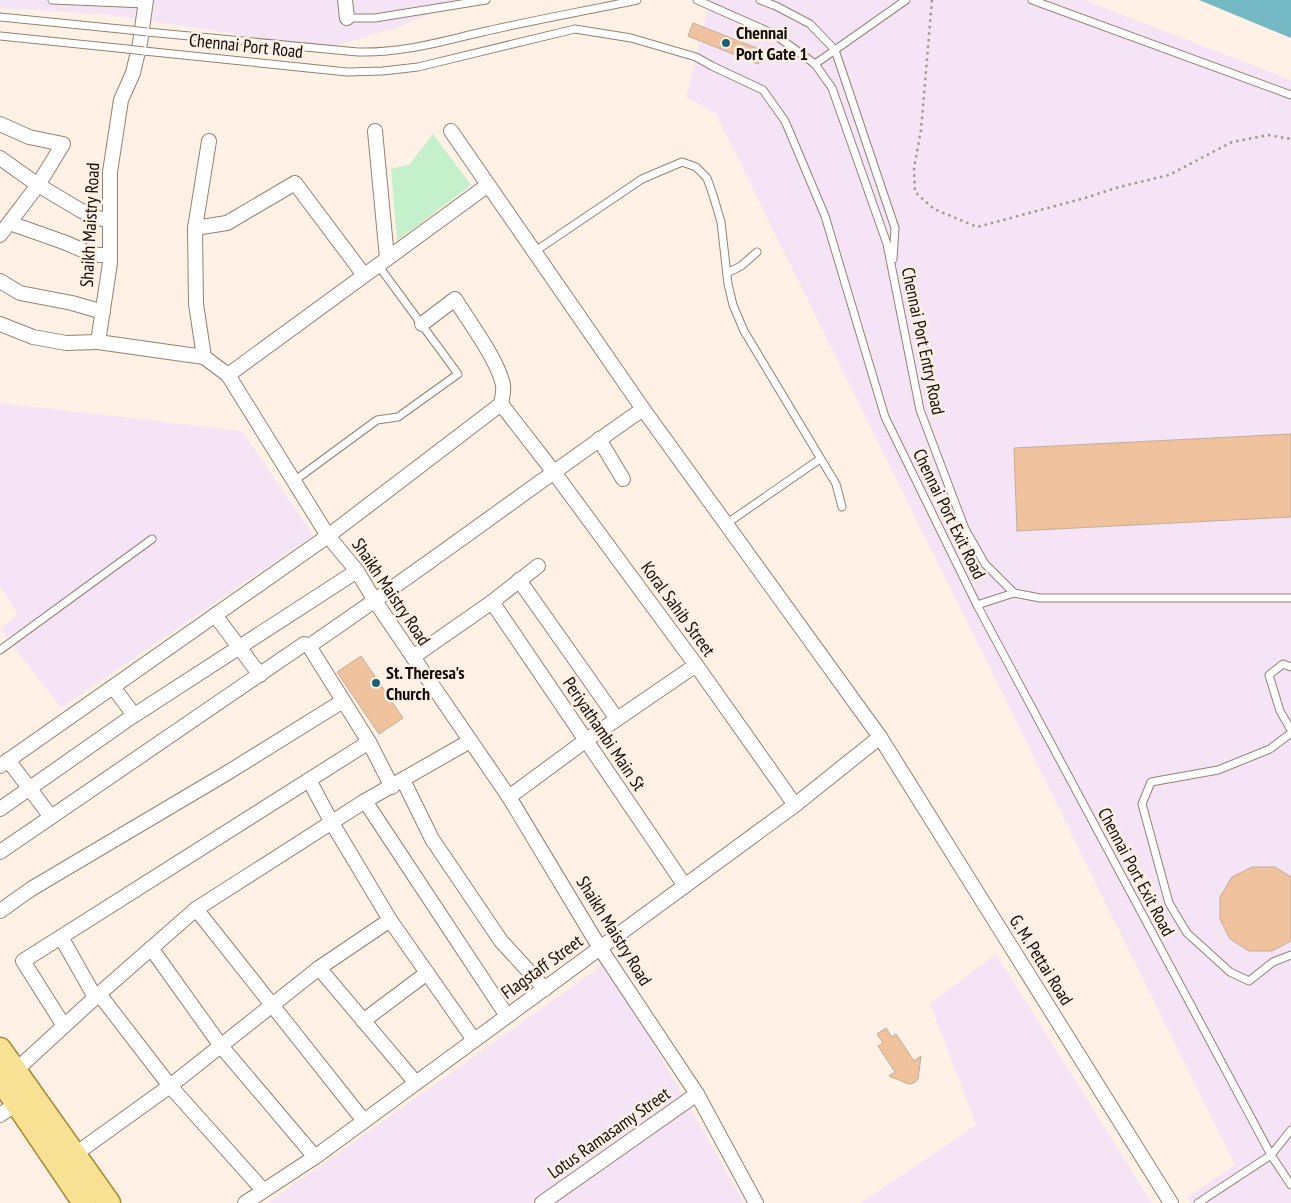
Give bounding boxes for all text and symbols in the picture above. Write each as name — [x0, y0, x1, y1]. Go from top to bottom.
place label: Chennai Port Gate 1 — [736, 21, 808, 65]
street label: Chennai Port Road — [188, 28, 304, 63]
marker: Chennai Port Gate 1 — [720, 37, 732, 49]
street label: Shaikh Maistry Road — [75, 162, 104, 288]
street label: Chennai Port Entry Road — [897, 265, 950, 417]
street label: Chennai Port Exit Road — [908, 445, 991, 583]
street label: Shaikh Maistry Road — [347, 534, 436, 650]
street label: Koral Sahib Street — [636, 557, 721, 661]
place label: St. Theresa's Church — [386, 661, 464, 705]
street label: Periyathambi Main St — [558, 673, 651, 795]
marker: St. Theresa's Church — [370, 677, 382, 689]
street label: Chennai Port Exit Road — [1093, 804, 1180, 940]
street label: Shaikh Maistry Road — [572, 872, 657, 990]
street label: G. M. Pettai Road — [1005, 910, 1078, 1009]
street label: Flagstaff Street — [496, 929, 587, 1004]
street label: Lotus Ramasamy Street — [543, 1082, 674, 1183]

